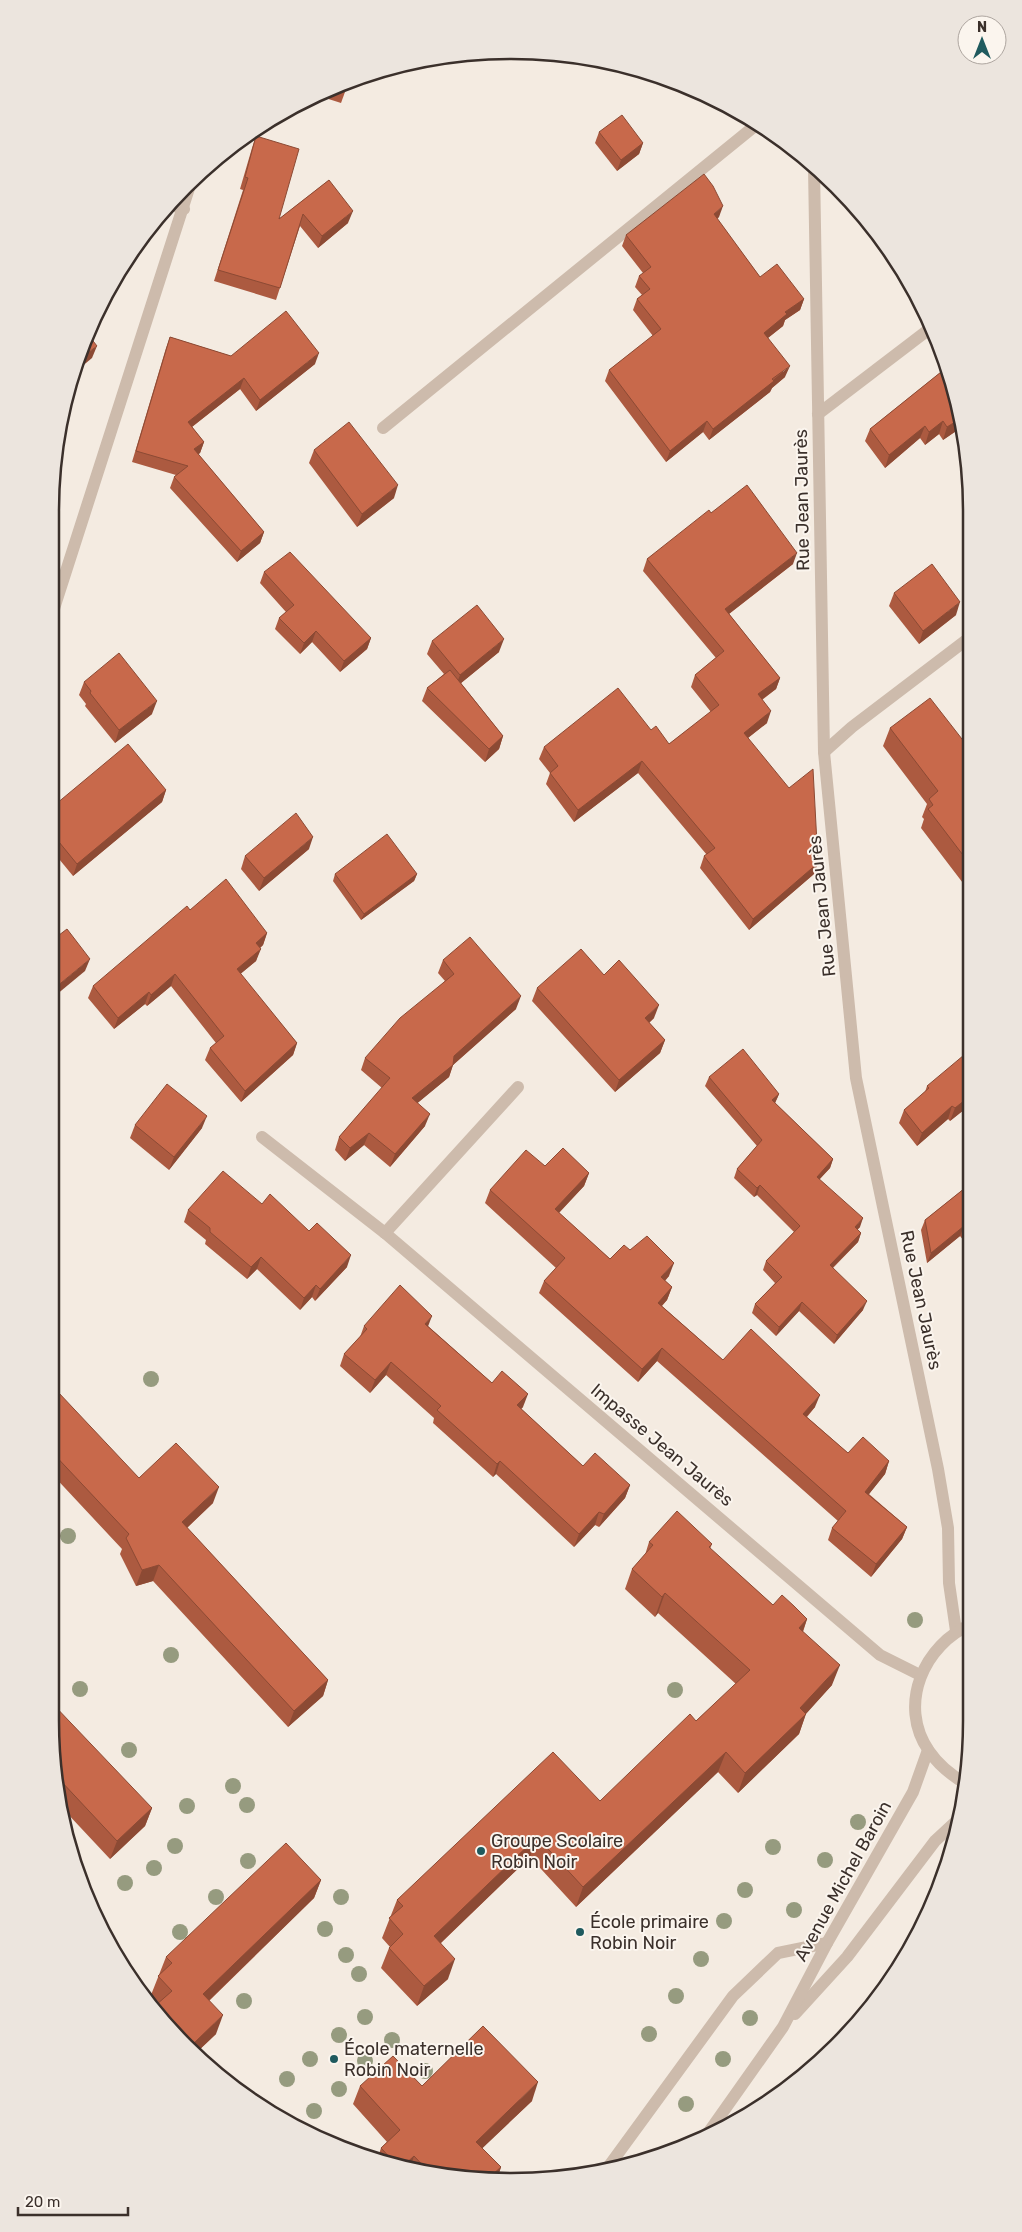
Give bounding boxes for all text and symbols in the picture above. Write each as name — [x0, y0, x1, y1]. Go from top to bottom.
north arrow — [957, 15, 1007, 65]
text: N — [977, 19, 987, 36]
street label: Rue Jean Jaurès — [790, 429, 814, 571]
street label: Rue Jean Jaurès — [804, 834, 840, 978]
street label: Rue Jean Jaurès — [895, 1228, 947, 1372]
street label: Impasse Jean Jaurès — [586, 1379, 738, 1511]
street label: Avenue Michel Baroin — [790, 1797, 896, 1965]
place label: Groupe Scolaire Robin Noir — [491, 1830, 623, 1873]
marker: Groupe Scolaire Robin Noir — [475, 1845, 487, 1857]
place label: École primaire Robin Noir — [590, 1911, 709, 1954]
marker: École primaire Robin Noir — [574, 1926, 586, 1938]
place label: École maternelle Robin Noir — [344, 2038, 484, 2081]
marker: École maternelle Robin Noir — [328, 2053, 340, 2065]
scale bar — [18, 2184, 128, 2216]
text: 20 m — [25, 2193, 60, 2211]

